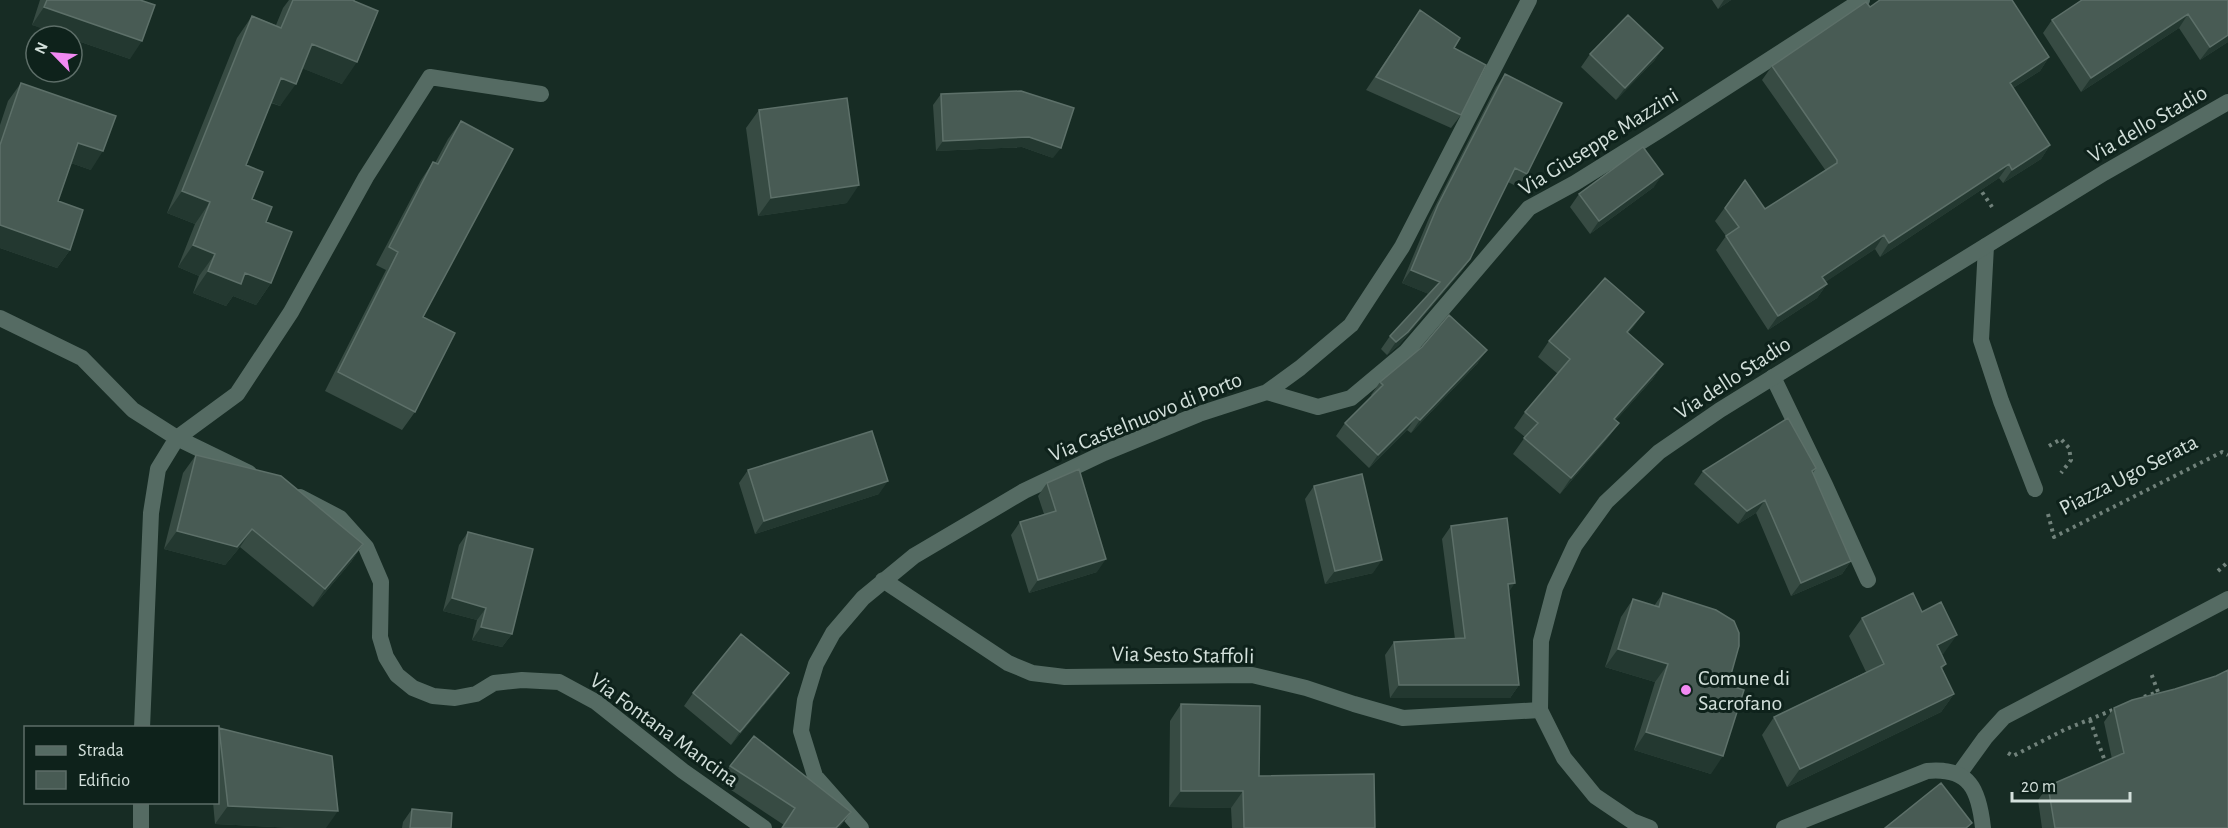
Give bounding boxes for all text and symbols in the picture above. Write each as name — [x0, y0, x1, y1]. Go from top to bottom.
north arrow — [24, 24, 84, 84]
text: N — [32, 40, 51, 57]
street label: Via dello Stadio — [2084, 81, 2211, 167]
street label: Via Giuseppe Mazzini — [1515, 84, 1682, 200]
street label: Via dello Stadio — [1671, 332, 1794, 423]
street label: Via Castelnuovo di Porto — [1046, 368, 1245, 466]
street label: Piazza Ugo Serata — [2056, 431, 2201, 519]
street label: Via Sesto Staffoli — [1111, 643, 1255, 667]
place label: Comune di Sacrofano — [1698, 667, 1790, 714]
street label: Via Fontana Mancina — [586, 669, 743, 791]
marker: Comune di Sacrofano — [1679, 683, 1693, 697]
legend — [24, 726, 219, 804]
text: Strada — [78, 742, 124, 760]
scale bar — [2012, 765, 2130, 803]
text: Edificio — [78, 772, 130, 790]
text: 20 m — [2021, 778, 2056, 796]

